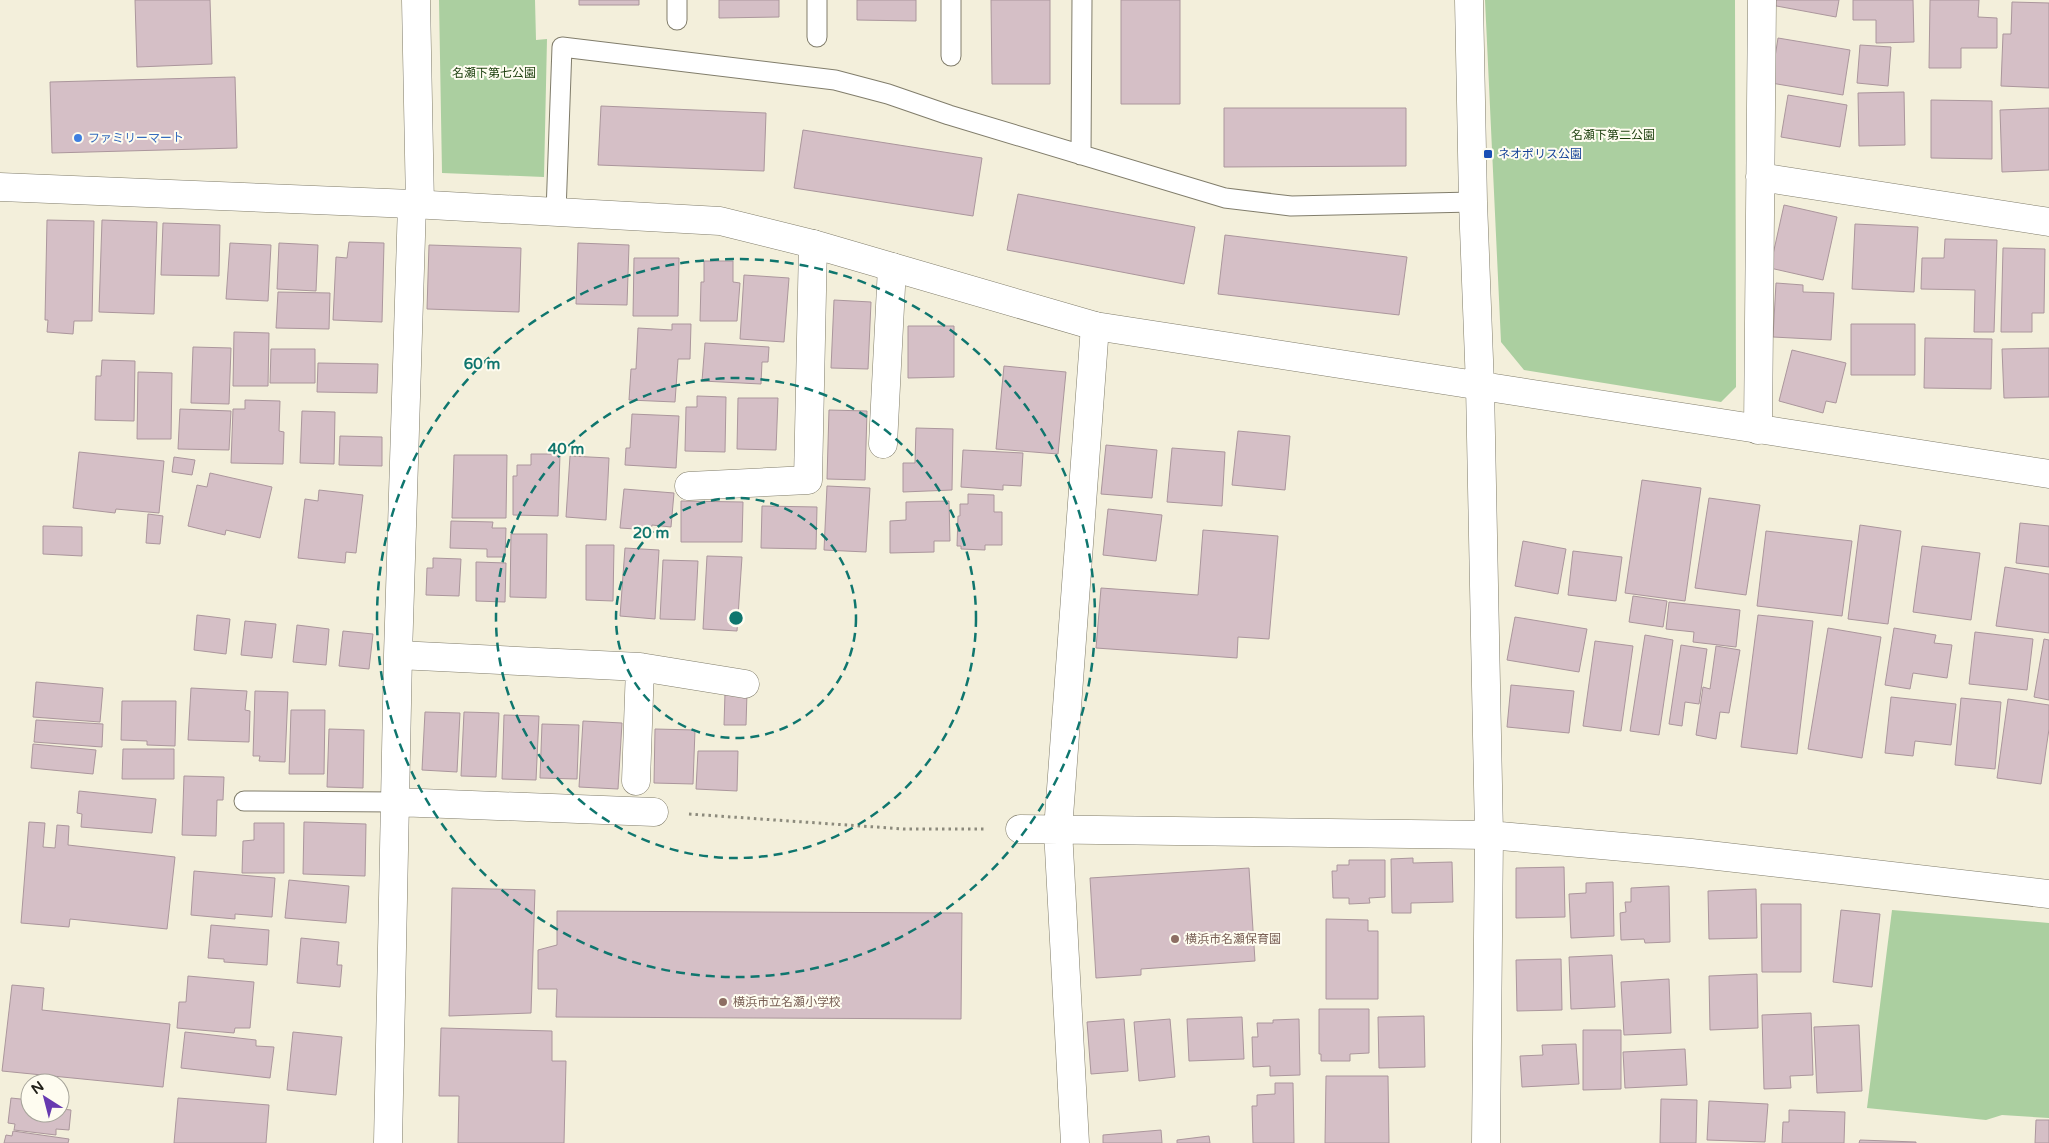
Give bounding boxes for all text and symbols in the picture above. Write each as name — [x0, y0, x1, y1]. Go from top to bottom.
park label: 名瀬下第七公園 — [452, 66, 536, 80]
park label: 名瀬下第二公園 — [1571, 128, 1655, 142]
place label: ファミリーマート — [88, 131, 184, 145]
marker: ファミリーマート — [72, 132, 84, 144]
place label: ネオポリス公園 — [1498, 147, 1582, 161]
marker: ネオポリス公園 — [1482, 148, 1494, 160]
text: 60 m — [464, 355, 500, 373]
text: 40 m — [548, 440, 584, 458]
text: 20 m — [633, 524, 669, 542]
centre of rings — [727, 609, 745, 627]
place label: 横浜市名瀬保育園 — [1185, 932, 1281, 946]
marker: 横浜市名瀬保育園 — [1169, 933, 1181, 945]
place label: 横浜市立名瀬小学校 — [733, 995, 841, 1009]
marker: 横浜市立名瀬小学校 — [717, 996, 729, 1008]
north arrow — [20, 1073, 70, 1123]
text: N — [28, 1078, 47, 1098]

